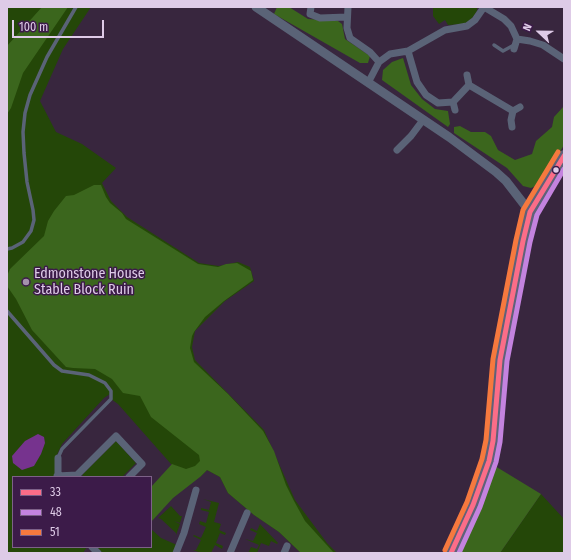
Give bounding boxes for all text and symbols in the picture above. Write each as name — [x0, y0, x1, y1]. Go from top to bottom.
scale bar — [14, 12, 106, 38]
north arrow — [519, 12, 559, 52]
text: 100 m — [19, 20, 48, 34]
text: N — [520, 22, 535, 33]
unlabelled marker — [551, 165, 561, 175]
place label: Edmonstone House Stable Block Ruin — [34, 266, 145, 298]
marker: Edmonstone House Stable Block Ruin — [21, 277, 31, 287]
legend — [12, 476, 152, 548]
text: 33 — [50, 485, 61, 499]
text: 48 — [50, 505, 62, 519]
text: 51 — [50, 525, 60, 539]

